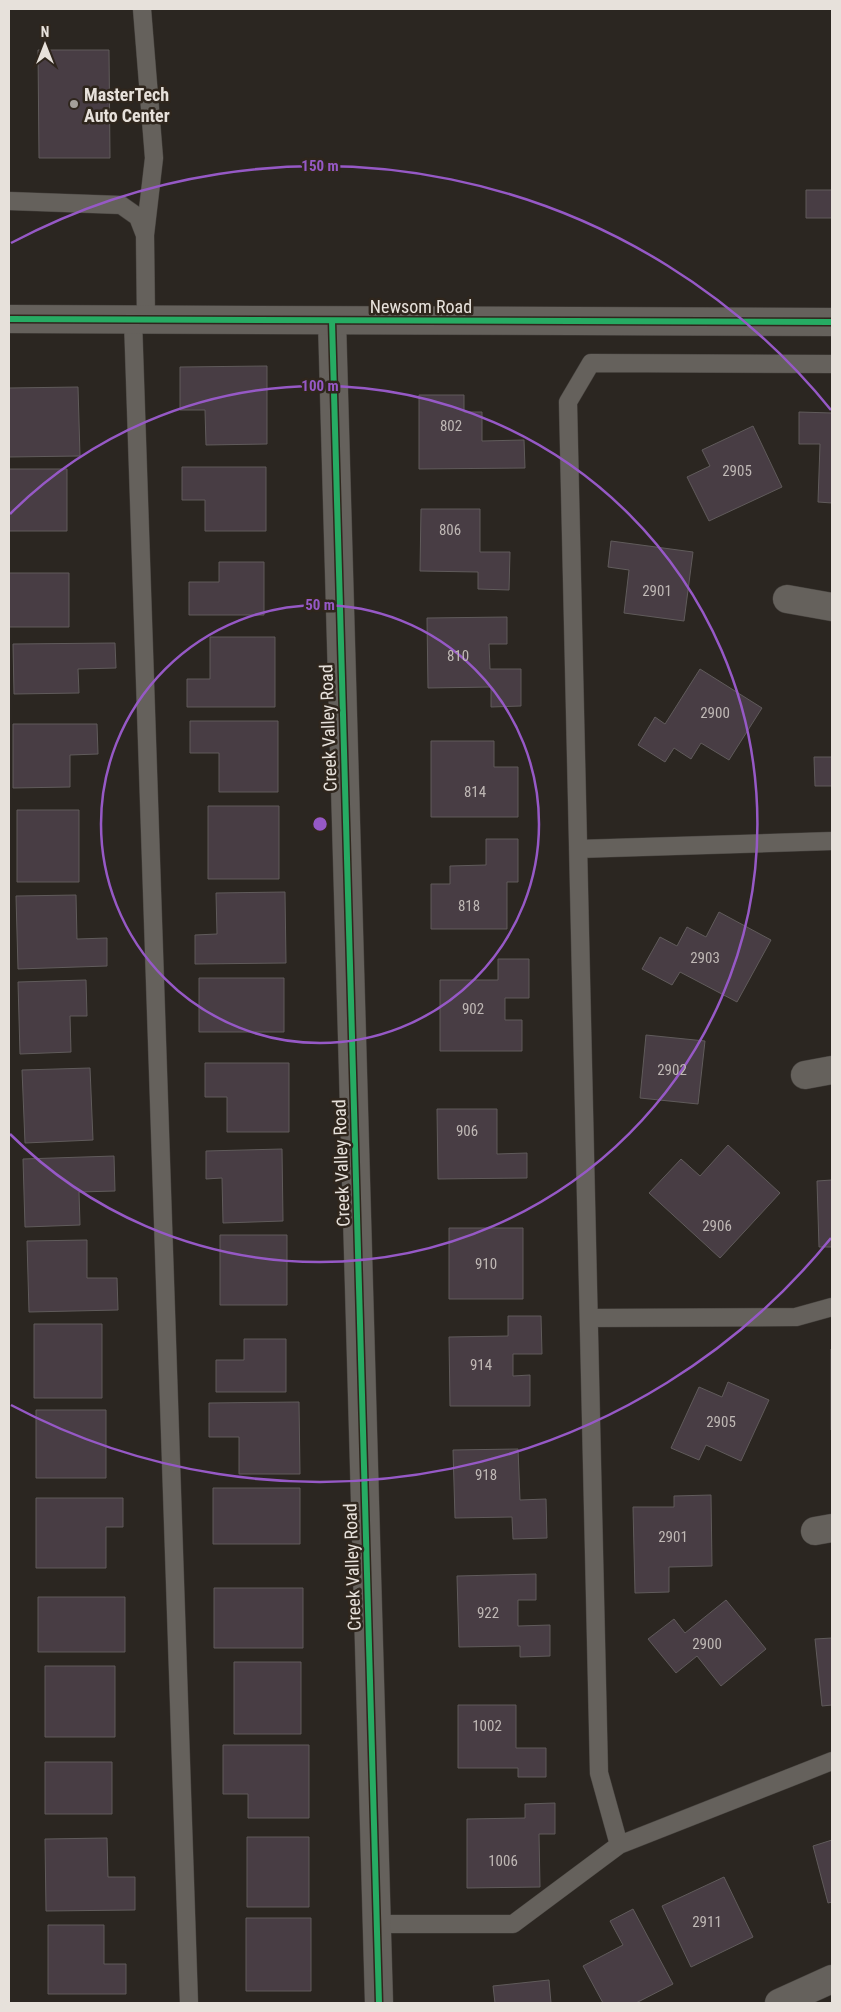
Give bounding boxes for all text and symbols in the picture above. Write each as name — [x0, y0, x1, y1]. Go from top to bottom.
north arrow — [20, 20, 70, 70]
text: N — [41, 24, 49, 40]
place label: MasterTech Auto Center — [84, 84, 170, 126]
marker: MasterTech Auto Center — [68, 98, 80, 110]
text: 150 m — [301, 157, 339, 175]
street label: Newsom Road — [370, 296, 472, 317]
text: 100 m — [301, 377, 339, 395]
house number: 802 — [440, 417, 462, 435]
house number: 2905 — [722, 462, 752, 480]
house number: 806 — [439, 521, 461, 539]
house number: 2901 — [642, 582, 672, 600]
text: 50 m — [305, 596, 335, 614]
house number: 810 — [447, 647, 469, 665]
street label: Creek Valley Road — [315, 664, 341, 792]
house number: 2900 — [700, 704, 730, 722]
house number: 814 — [464, 783, 486, 801]
centre of rings — [311, 815, 329, 833]
house number: 818 — [458, 897, 480, 915]
house number: 2903 — [690, 949, 720, 967]
house number: 902 — [462, 1000, 484, 1018]
house number: 2902 — [657, 1061, 687, 1079]
street label: Creek Valley Road — [328, 1099, 354, 1227]
house number: 906 — [456, 1122, 478, 1140]
house number: 2906 — [702, 1217, 732, 1235]
house number: 910 — [475, 1255, 497, 1273]
house number: 914 — [470, 1356, 492, 1374]
house number: 2905 — [706, 1413, 736, 1431]
house number: 918 — [475, 1466, 497, 1484]
street label: Creek Valley Road — [339, 1503, 365, 1631]
house number: 2901 — [658, 1528, 688, 1546]
house number: 922 — [477, 1604, 499, 1622]
house number: 2900 — [692, 1635, 722, 1653]
house number: 1002 — [472, 1717, 502, 1735]
house number: 1006 — [488, 1852, 518, 1870]
house number: 2911 — [692, 1913, 722, 1931]

